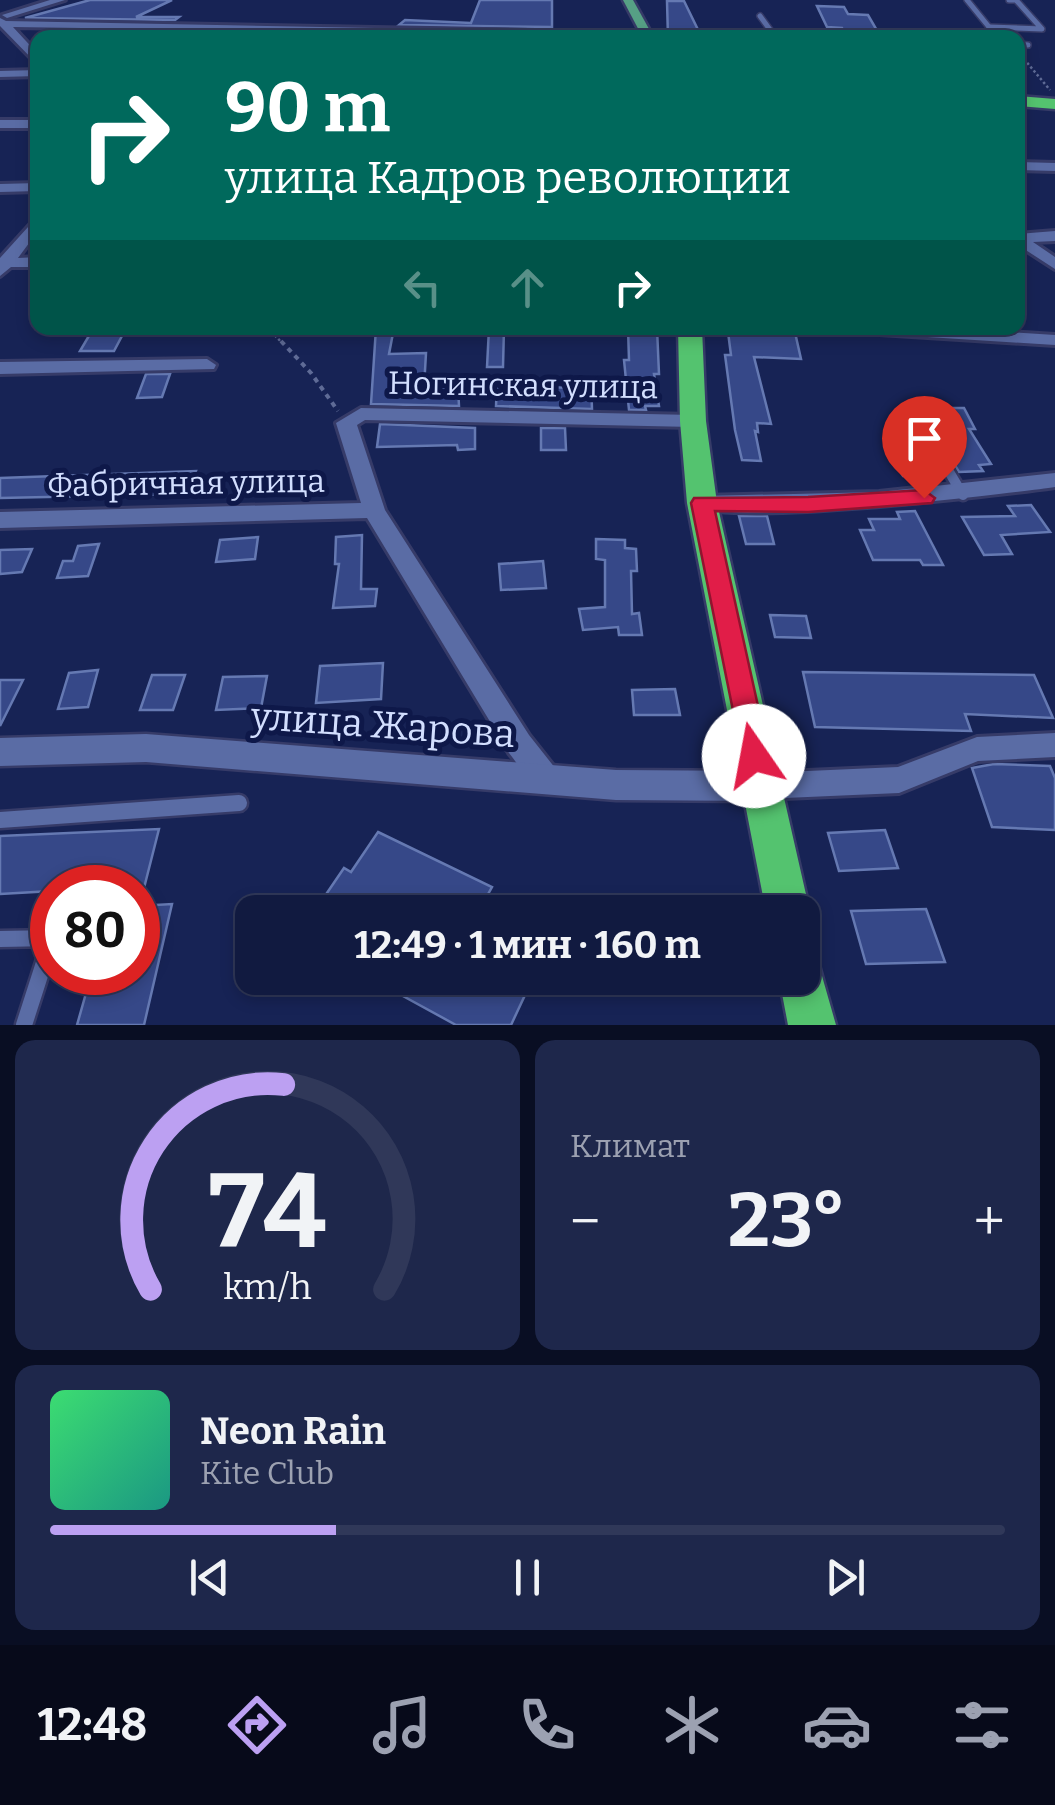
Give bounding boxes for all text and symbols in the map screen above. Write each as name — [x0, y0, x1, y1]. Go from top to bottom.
text: 90 m — [225, 66, 390, 150]
icon: right — [60, 70, 190, 200]
text: улица Кадров революции — [225, 151, 791, 205]
icon: left — [395, 260, 450, 315]
icon: ahead — [500, 260, 555, 315]
icon: right — [605, 260, 660, 315]
street label: Ногинская улица — [388, 364, 658, 406]
pin — [882, 396, 967, 499]
icon: arrive — [897, 411, 952, 466]
street label: Фабричная улица — [47, 462, 325, 504]
street label: улица Жарова — [249, 693, 517, 757]
position arrow — [702, 704, 806, 808]
speed limit sign: 80 — [30, 865, 160, 995]
text: 12:49 · 1 мин · 160 m — [354, 922, 701, 968]
text: Климат — [570, 1127, 690, 1165]
text: 74 — [209, 1150, 326, 1275]
text: 23° — [728, 1176, 846, 1266]
text: − — [570, 1189, 600, 1255]
text: + — [974, 1189, 1005, 1255]
text: km/h — [223, 1266, 312, 1308]
text: Neon Rain — [200, 1408, 386, 1454]
text: Kite Club — [200, 1454, 334, 1492]
icon: previous — [182, 1550, 237, 1605]
icon: pause — [500, 1550, 555, 1605]
icon: next — [818, 1550, 873, 1605]
icon: directions — [222, 1690, 292, 1760]
icon: music — [367, 1690, 437, 1760]
icon: phone — [512, 1690, 582, 1760]
icon: climate — [657, 1690, 727, 1760]
icon: car — [802, 1690, 872, 1760]
icon: filters — [947, 1690, 1017, 1760]
text: 12:48 — [38, 1698, 147, 1752]

